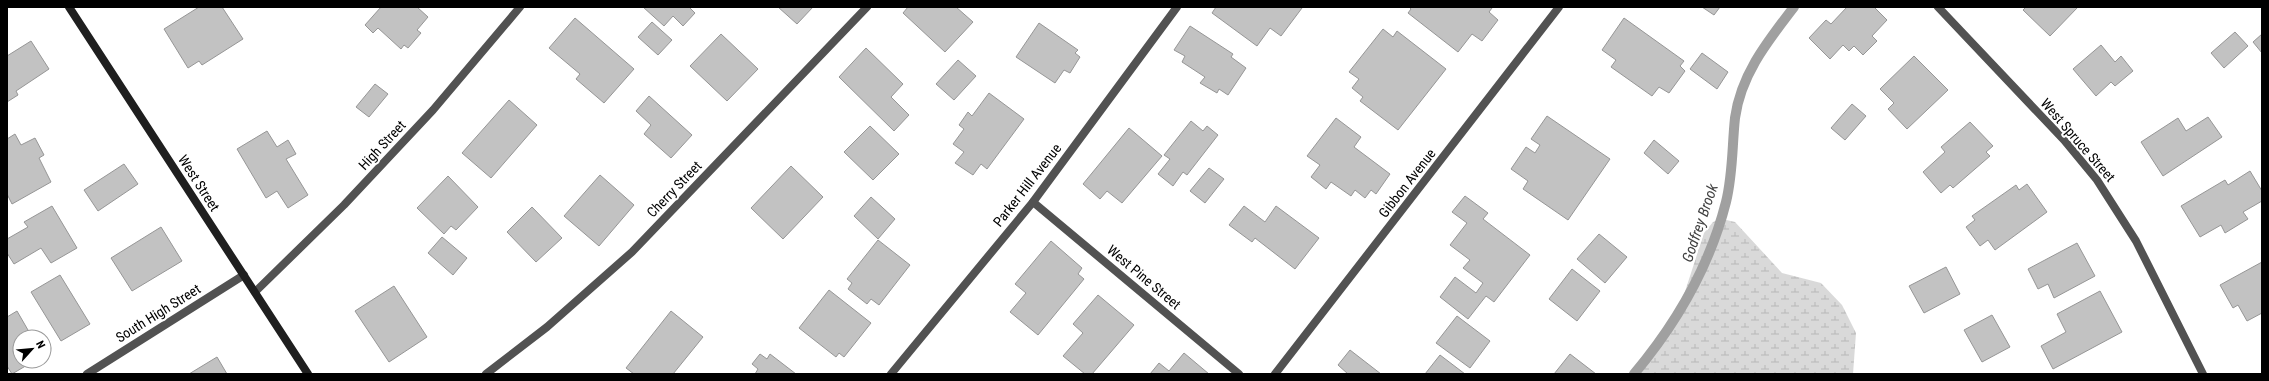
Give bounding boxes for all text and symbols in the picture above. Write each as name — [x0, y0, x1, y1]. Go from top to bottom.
street label: West Spruce Street — [2038, 95, 2118, 185]
street label: High Street — [355, 117, 409, 173]
street label: Parker Hill Avenue — [990, 140, 1065, 230]
street label: Gibbon Avenue — [1375, 145, 1439, 220]
street label: West Street — [175, 152, 223, 214]
street label: Cherry Street — [643, 158, 705, 220]
water label: Godfrey Brook — [1678, 181, 1722, 265]
street label: West Pine Street — [1104, 242, 1184, 312]
street label: South High Street — [113, 281, 203, 345]
north arrow — [12, 329, 52, 369]
text: N — [33, 339, 48, 351]

